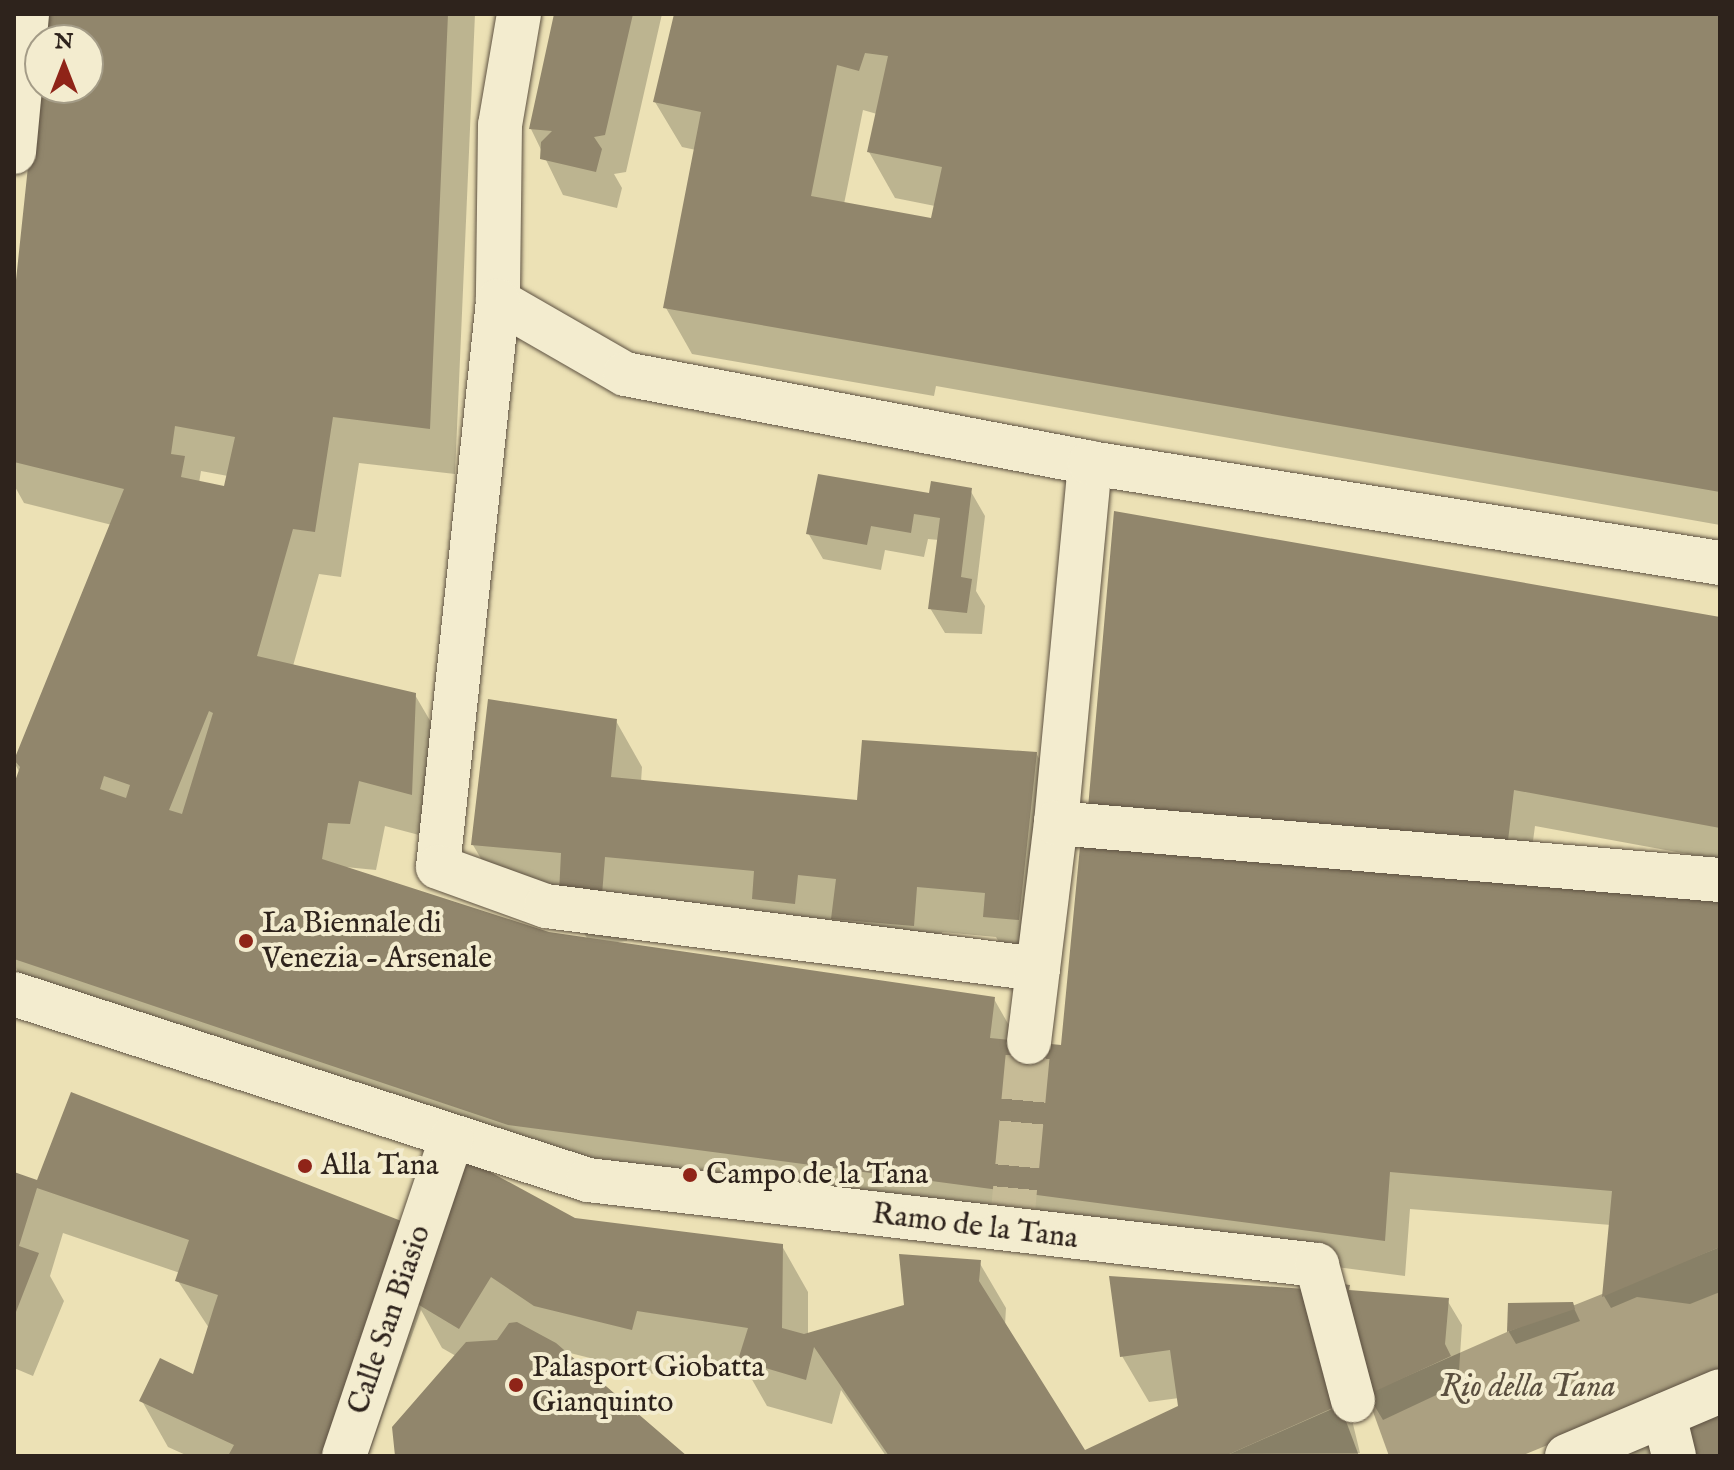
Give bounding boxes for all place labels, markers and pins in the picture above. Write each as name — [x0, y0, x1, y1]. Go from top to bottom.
place label: La Biennale di Venezia - Arsenale — [262, 906, 492, 976]
marker: La Biennale di Venezia - Arsenale — [237, 932, 255, 950]
place label: Alla Tana — [321, 1148, 439, 1184]
marker: Alla Tana — [296, 1157, 314, 1175]
place label: Campo de la Tana — [706, 1157, 928, 1193]
marker: Campo de la Tana — [681, 1166, 699, 1184]
place label: Palasport Giobatta Gianquinto — [532, 1350, 764, 1420]
marker: Palasport Giobatta Gianquinto — [507, 1376, 525, 1394]

